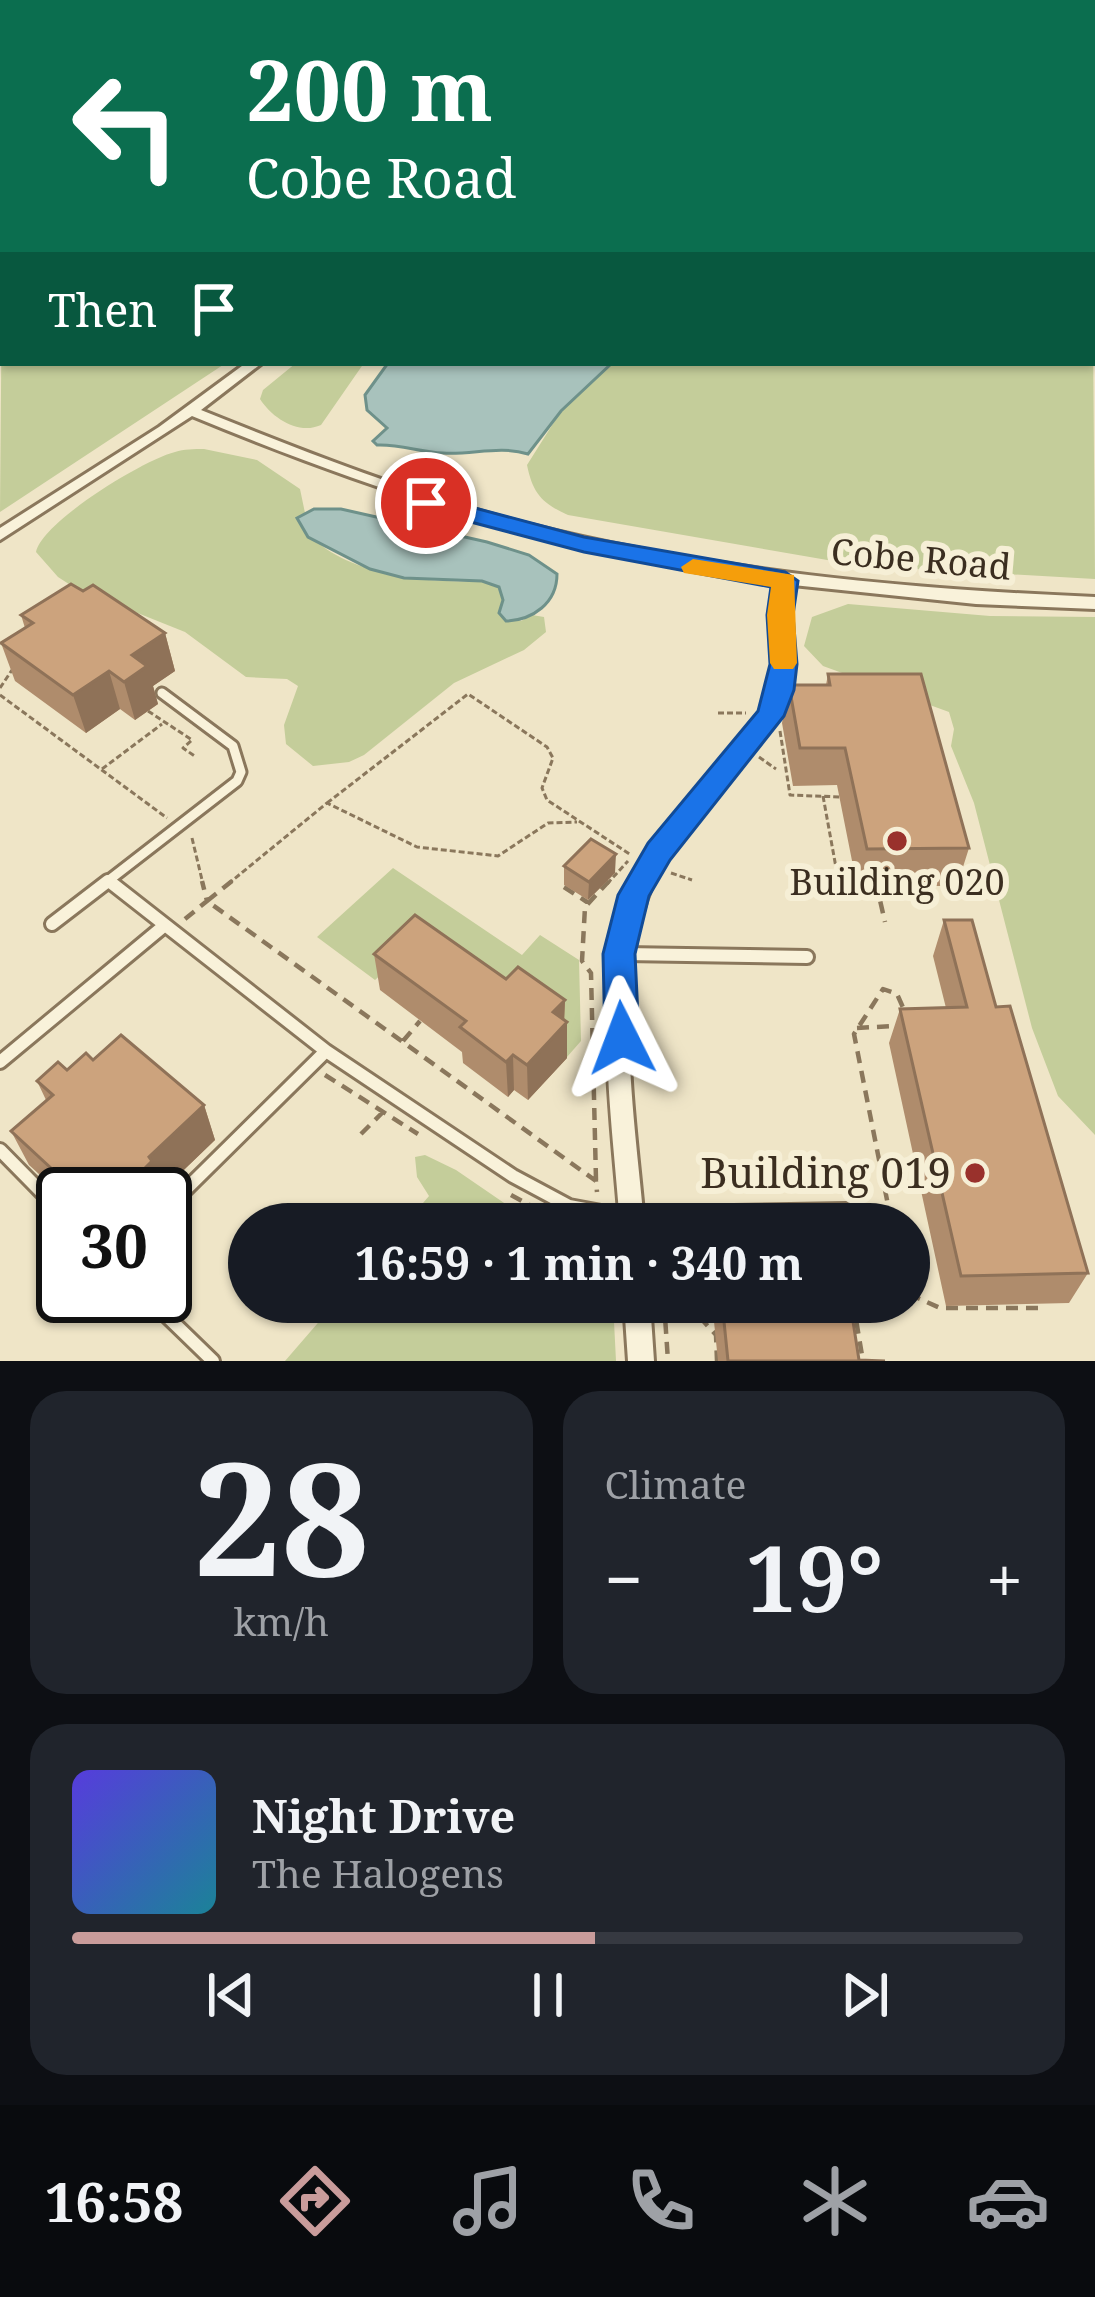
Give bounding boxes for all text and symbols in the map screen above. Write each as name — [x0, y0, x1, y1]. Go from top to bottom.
text: 200 m — [246, 31, 493, 146]
icon: left — [48, 48, 204, 204]
text: Cobe Road — [246, 140, 517, 214]
icon: arrive — [181, 276, 247, 342]
text: Then — [48, 279, 157, 340]
pin — [375, 452, 477, 554]
icon: arrive — [393, 470, 459, 536]
street label: Cobe Road — [829, 526, 1013, 591]
marker: Building 020 — [884, 828, 910, 854]
place label: Building 020 — [789, 857, 1005, 906]
position arrow — [559, 975, 685, 1101]
place label: Building 019 — [700, 1143, 951, 1200]
marker: Building 019 — [962, 1160, 988, 1186]
speed limit sign: 30 — [36, 1167, 192, 1323]
text: 16:59 · 1 min · 340 m — [355, 1232, 803, 1293]
text: 28 — [193, 1409, 369, 1622]
text: Climate — [605, 1457, 746, 1510]
text: 19° — [746, 1516, 883, 1638]
text: − — [605, 1533, 643, 1623]
text: + — [986, 1533, 1023, 1623]
text: km/h — [233, 1594, 329, 1647]
text: Night Drive — [252, 1785, 515, 1846]
text: The Halogens — [252, 1846, 504, 1899]
icon: previous — [198, 1962, 264, 2028]
icon: pause — [515, 1962, 581, 2028]
icon: next — [832, 1962, 898, 2028]
icon: directions — [273, 2159, 357, 2243]
icon: music — [446, 2159, 530, 2243]
icon: phone — [619, 2159, 703, 2243]
icon: climate — [793, 2159, 877, 2243]
icon: car — [966, 2159, 1050, 2243]
text: 16:58 — [45, 2164, 183, 2238]

